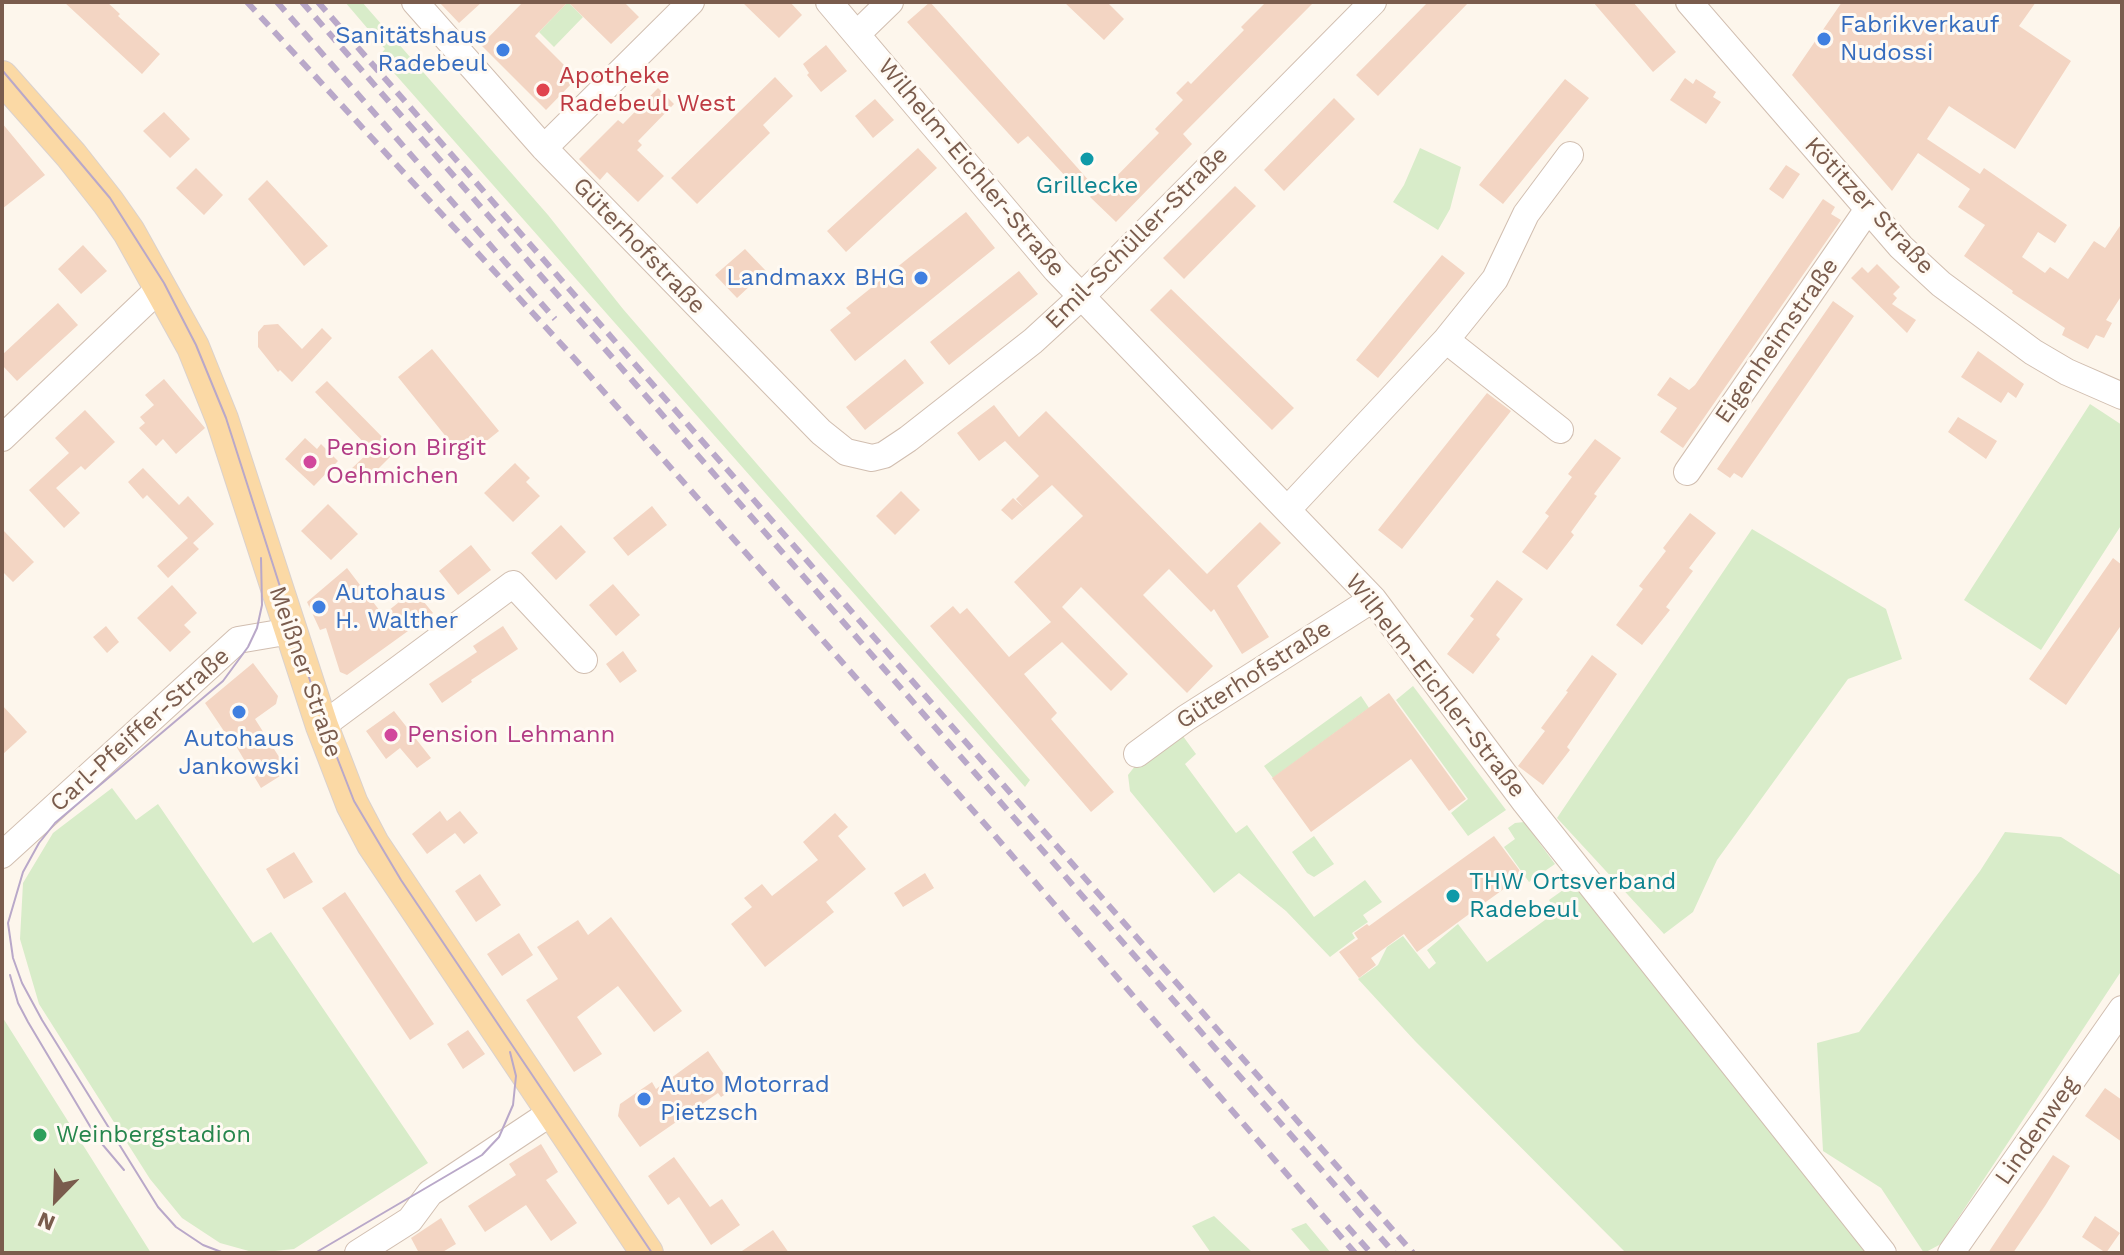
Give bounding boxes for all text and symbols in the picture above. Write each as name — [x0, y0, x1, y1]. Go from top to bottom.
place label: Fabrikverkauf Nudossi — [1840, 11, 1999, 67]
place label: Sanitätshaus Radebeul — [335, 22, 487, 78]
marker: Fabrikverkauf Nudossi — [1815, 30, 1833, 48]
marker: Sanitätshaus Radebeul — [494, 41, 512, 59]
street label: Wilhelm-Eichler-Straße — [871, 53, 1071, 283]
place label: Apotheke Radebeul West — [559, 62, 735, 118]
marker: Apotheke Radebeul West — [534, 81, 552, 99]
street label: Kötitzer Straße — [1798, 131, 1940, 281]
street label: Emil-Schüller-Straße — [1040, 141, 1234, 335]
marker: Grillecke — [1078, 150, 1096, 168]
street label: Güterhofstraße — [567, 172, 711, 320]
place label: Grillecke — [1036, 172, 1138, 200]
street label: Eigenheimstraße — [1709, 253, 1845, 429]
place label: Landmaxx BHG — [726, 264, 905, 292]
marker: Landmaxx BHG — [912, 269, 930, 287]
place label: Pension Birgit Oehmichen — [326, 434, 486, 490]
marker: Pension Birgit Oehmichen — [301, 453, 319, 471]
street label: Wilhelm-Eichler-Straße — [1339, 568, 1531, 804]
place label: Autohaus H. Walther — [335, 579, 458, 635]
street label: Meißner Straße — [262, 583, 348, 761]
marker: Autohaus H. Walther — [310, 598, 328, 616]
street label: Güterhofstraße — [1171, 614, 1337, 736]
street label: Carl-Pfeiffer-Straße — [44, 642, 236, 818]
marker: Autohaus Jankowski — [230, 703, 248, 721]
place label: Pension Lehmann — [407, 721, 615, 749]
place label: Autohaus Jankowski — [178, 725, 300, 781]
marker: Pension Lehmann — [382, 726, 400, 744]
place label: THW Ortsverband Radebeul — [1469, 868, 1676, 924]
marker: THW Ortsverband Radebeul — [1444, 887, 1462, 905]
place label: Auto Motorrad Pietzsch — [660, 1071, 830, 1127]
street label: Lindenweg — [1989, 1071, 2085, 1191]
marker: Auto Motorrad Pietzsch — [635, 1090, 653, 1108]
place label: Weinbergstadion — [56, 1121, 251, 1149]
marker: Weinbergstadion — [31, 1126, 49, 1144]
north arrow — [16, 1159, 96, 1239]
text: N — [34, 1207, 59, 1236]

